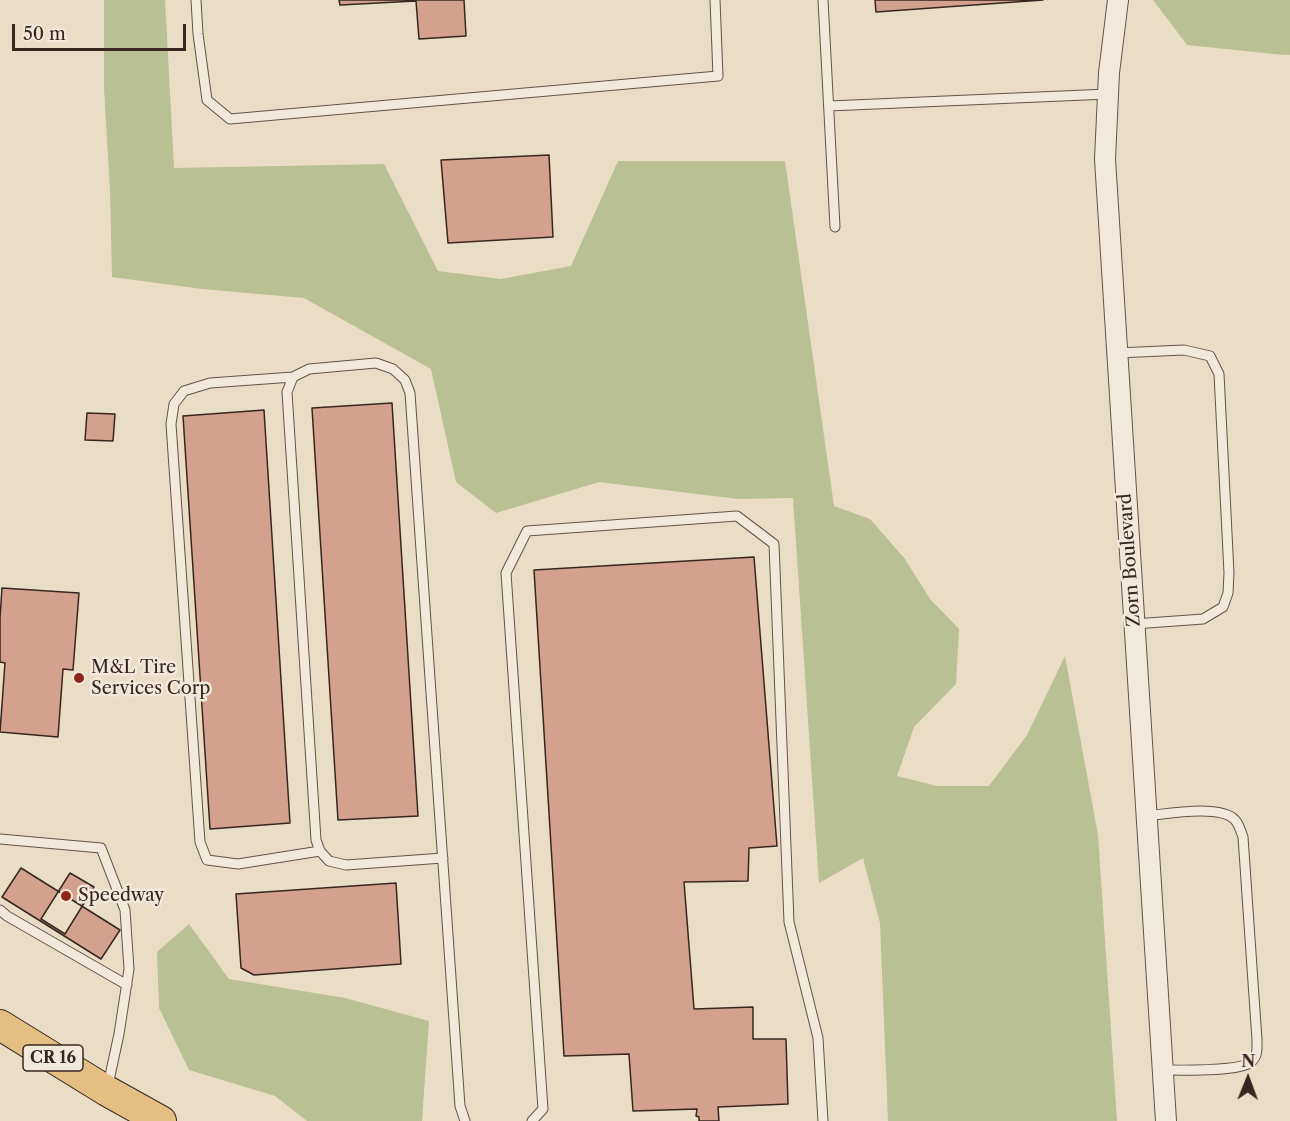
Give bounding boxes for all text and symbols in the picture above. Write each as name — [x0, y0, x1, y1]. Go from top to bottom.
scale bar — [15, 12, 189, 50]
text: 50 m — [23, 23, 66, 45]
street label: Zorn Boulevard — [1115, 493, 1145, 627]
place label: M&L Tire Services Corp — [91, 657, 210, 700]
marker: M&L Tire Services Corp — [72, 671, 86, 685]
place label: Speedway — [78, 885, 164, 907]
marker: Speedway — [59, 889, 73, 903]
road number: CR 16 — [23, 1045, 83, 1071]
north arrow — [1218, 1049, 1278, 1109]
text: N — [1241, 1051, 1255, 1071]

